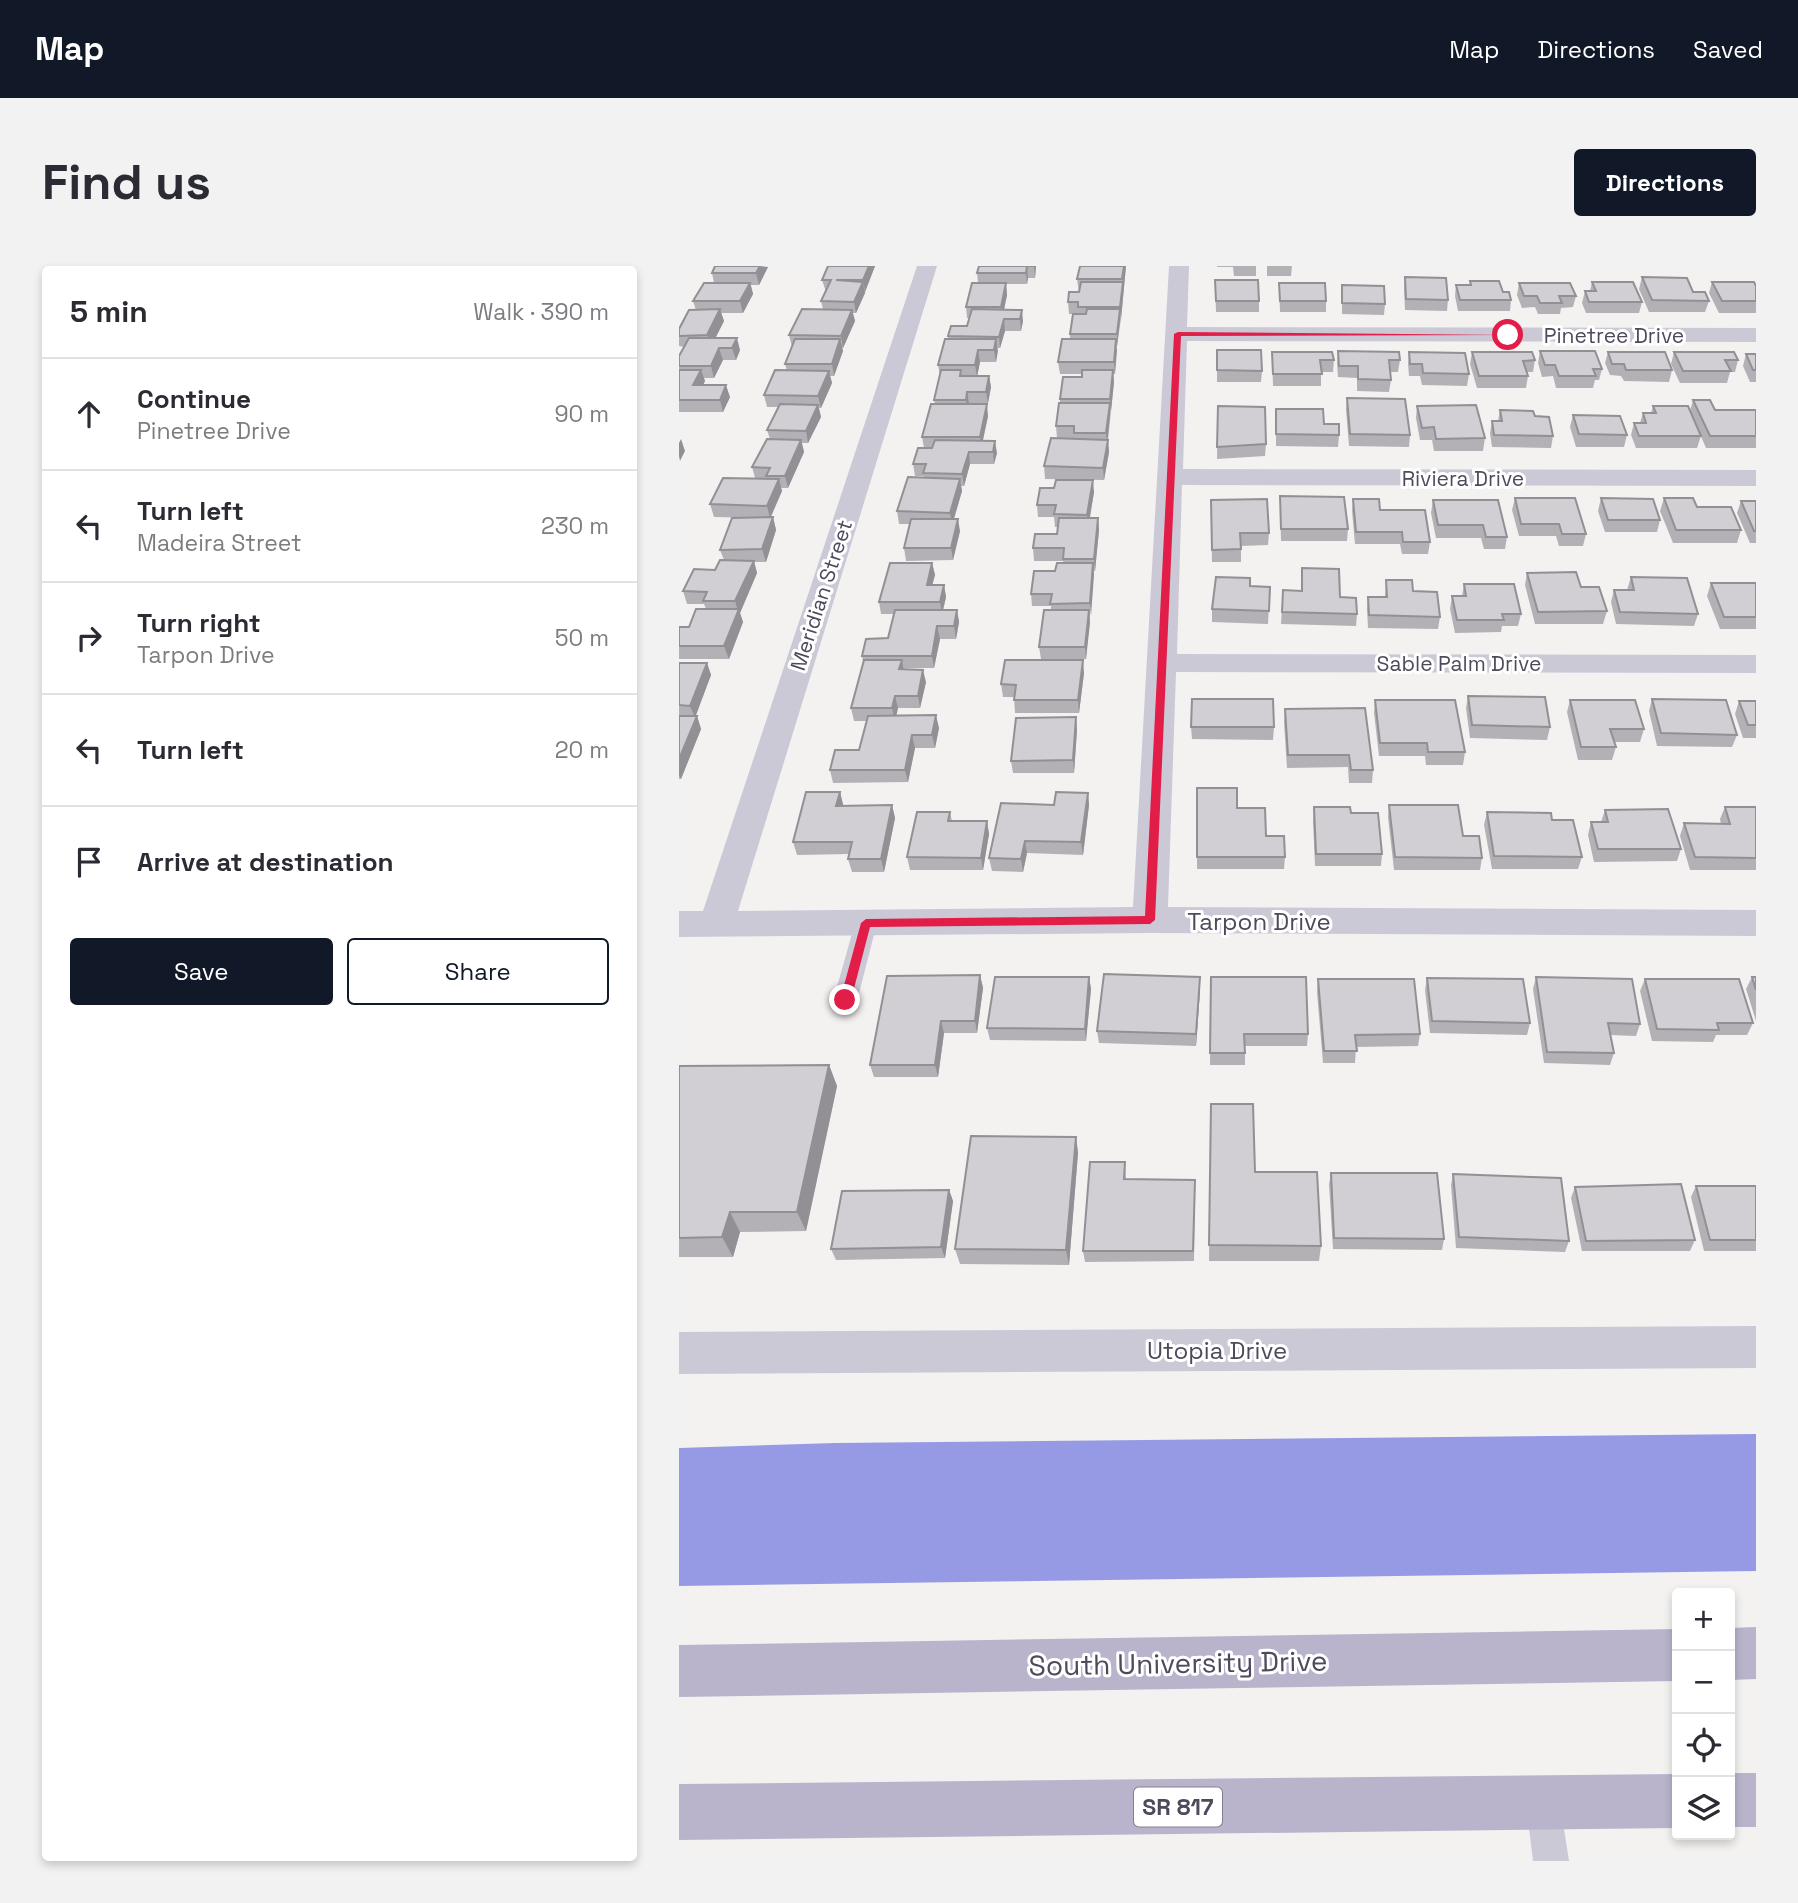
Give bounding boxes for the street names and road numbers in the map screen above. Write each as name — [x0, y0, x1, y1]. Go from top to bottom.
street label: Pinetree Drive — [1544, 322, 1684, 349]
street label: Riviera Drive — [1402, 465, 1524, 492]
street label: Meridian Street — [784, 516, 858, 674]
street label: Sable Palm Drive — [1377, 650, 1541, 677]
street label: Tarpon Drive — [1187, 906, 1331, 937]
street label: Utopia Drive — [1147, 1335, 1287, 1366]
street label: South University Drive — [1028, 1642, 1328, 1684]
road number: SR 817 — [1134, 1788, 1222, 1826]

